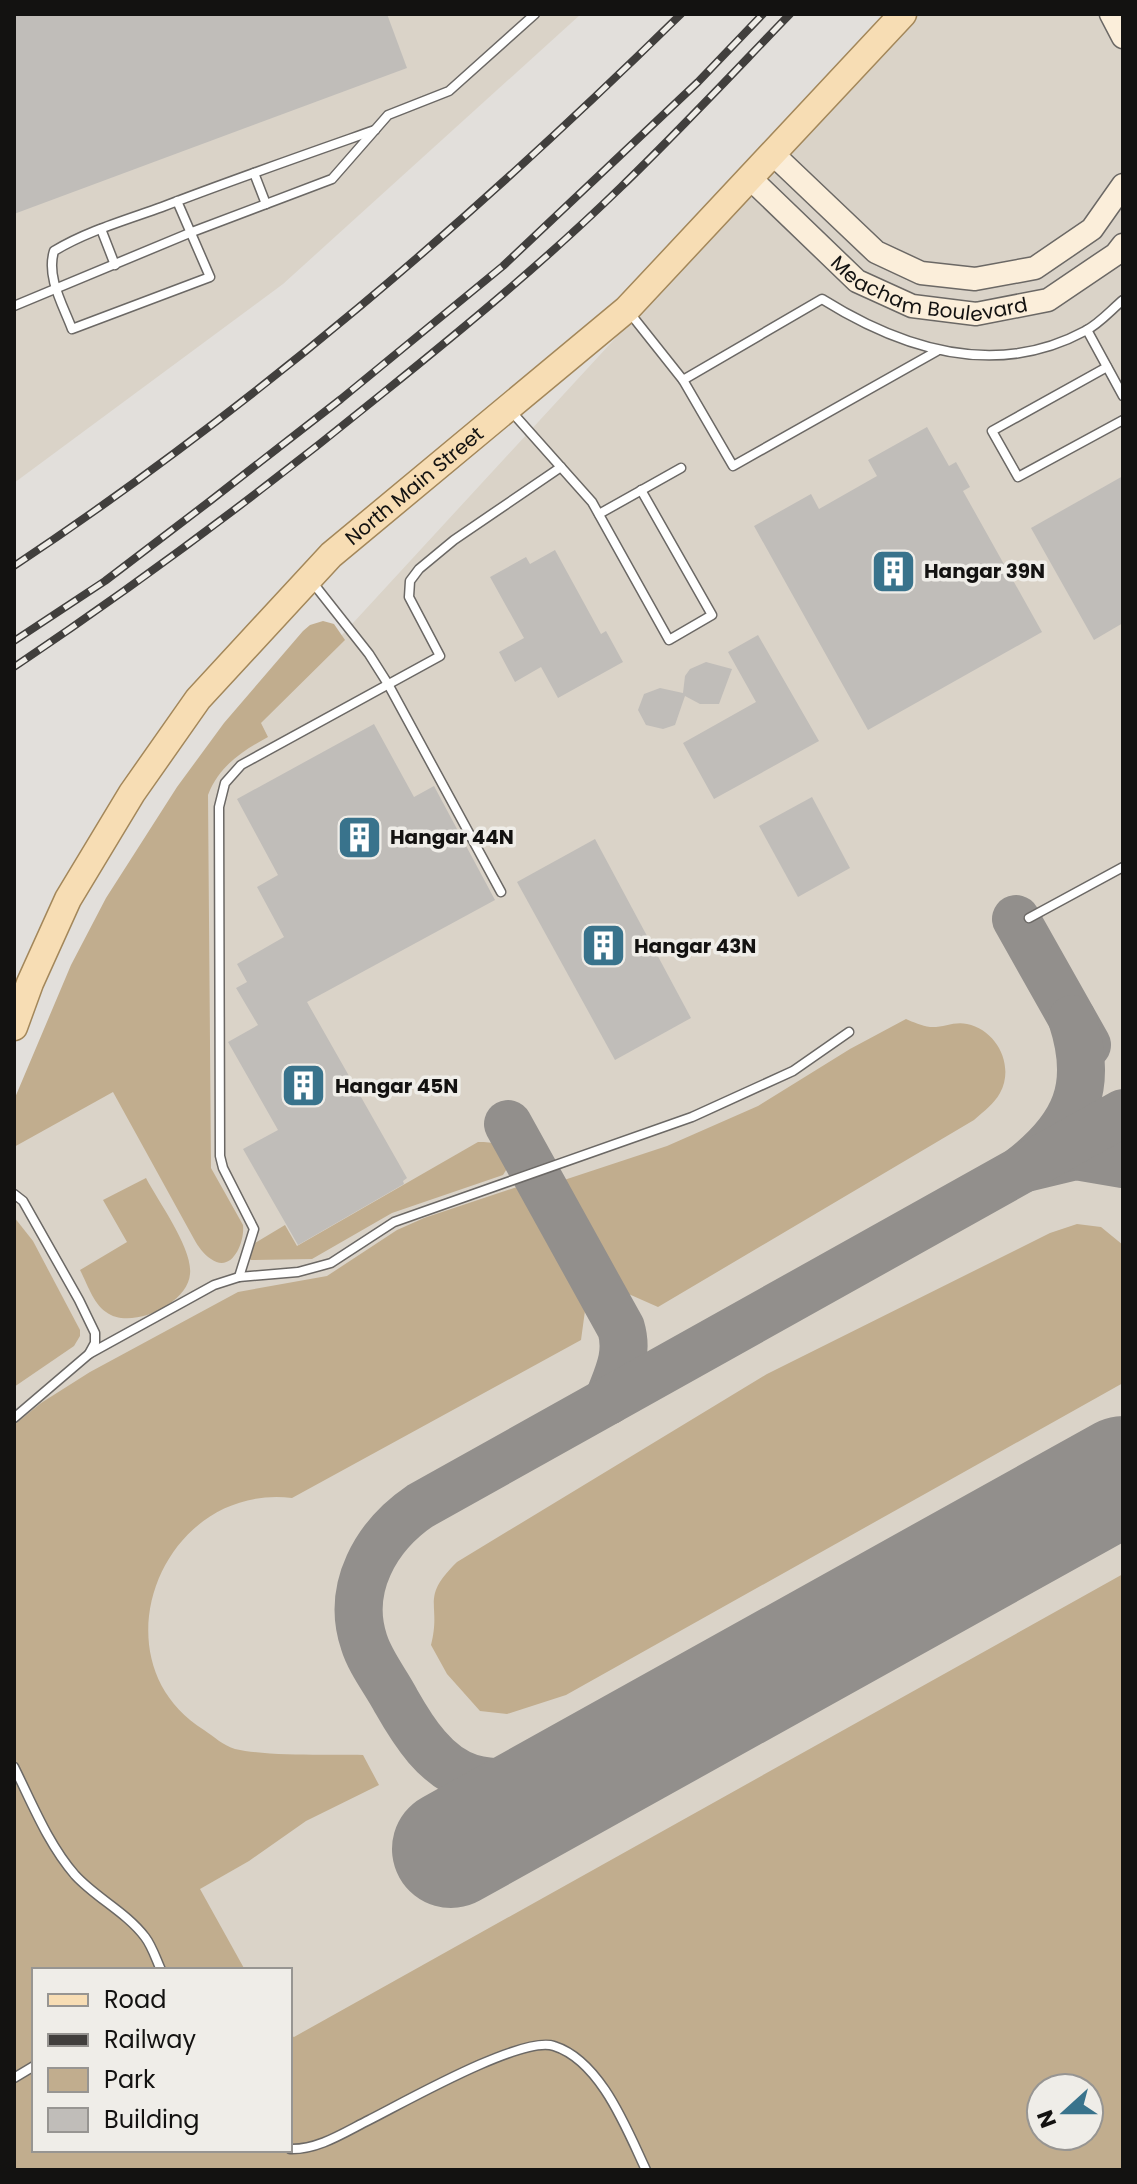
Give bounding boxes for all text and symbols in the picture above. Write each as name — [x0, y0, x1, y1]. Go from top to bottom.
street label: Meacham Boulevard — [825, 249, 1030, 329]
street label: North Main Street — [339, 420, 489, 552]
building icon: Hangar 39N — [869, 547, 917, 595]
place label: Hangar 39N — [924, 557, 1045, 585]
building icon: Hangar 44N — [335, 813, 383, 861]
place label: Hangar 44N — [390, 823, 514, 851]
building icon: Hangar 43N — [579, 922, 627, 970]
place label: Hangar 43N — [634, 932, 756, 960]
building icon: Hangar 45N — [280, 1062, 328, 1110]
place label: Hangar 45N — [335, 1072, 458, 1100]
legend — [32, 1968, 292, 2152]
text: Road — [104, 1983, 166, 2016]
text: Railway — [104, 2023, 197, 2056]
text: Park — [104, 2063, 156, 2096]
north arrow — [1025, 2072, 1105, 2152]
text: Building — [104, 2103, 200, 2136]
text: N — [1029, 2106, 1064, 2132]

